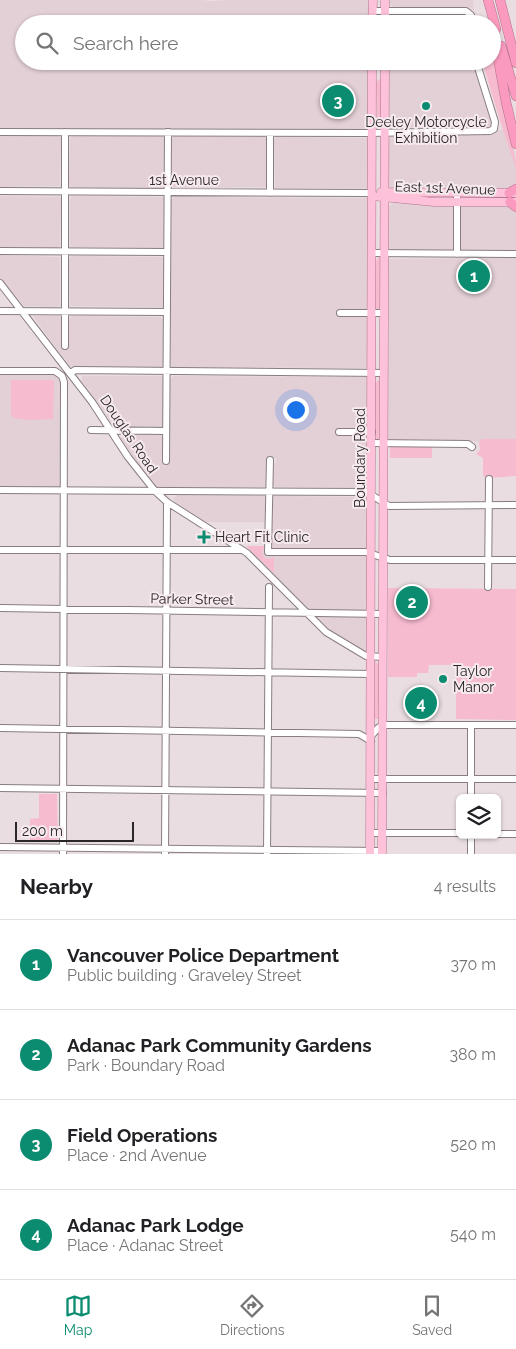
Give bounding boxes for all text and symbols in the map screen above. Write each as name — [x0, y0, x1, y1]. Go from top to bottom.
search box — [15, 15, 501, 70]
icon: search — [33, 29, 61, 57]
text: Search here — [73, 32, 179, 54]
pin: 3 — [322, 82, 354, 120]
marker: Deeley Motorcycle Exhibition — [420, 100, 432, 112]
place label: Deeley Motorcycle Exhibition — [365, 114, 487, 146]
street label: 1st Avenue — [149, 172, 219, 188]
street label: East 1st Avenue — [394, 178, 496, 198]
pin: 1 — [458, 257, 490, 295]
street label: Douglas Road — [97, 392, 161, 476]
your location — [283, 397, 309, 423]
street label: Boundary Road — [352, 408, 368, 508]
place label: Heart Fit Clinic — [215, 529, 309, 545]
marker: Heart Fit Clinic — [197, 530, 211, 544]
pin: 2 — [396, 583, 428, 621]
street label: Parker Street — [150, 590, 234, 608]
place label: Taylor Manor — [453, 663, 494, 695]
marker: Taylor Manor — [437, 673, 449, 685]
pin: 4 — [405, 684, 437, 722]
map controls — [456, 794, 501, 839]
button: layers — [456, 794, 501, 839]
scale bar — [15, 819, 134, 842]
text: 200 m — [22, 823, 63, 839]
text: Nearby — [20, 874, 93, 899]
text: 4 results — [434, 877, 496, 896]
text: Vancouver Police Department — [67, 944, 339, 966]
text: 1 — [32, 955, 40, 974]
text: 370 m — [450, 955, 496, 974]
text: Public building · Graveley Street — [67, 966, 301, 985]
text: Adanac Park Community Gardens — [67, 1034, 372, 1056]
text: 2 — [31, 1045, 41, 1064]
text: 380 m — [449, 1045, 496, 1064]
text: Park · Boundary Road — [67, 1056, 225, 1075]
text: Field Operations — [67, 1124, 217, 1146]
text: 3 — [32, 1135, 40, 1154]
text: 520 m — [450, 1135, 496, 1154]
text: Place · 2nd Avenue — [67, 1146, 207, 1165]
text: Adanac Park Lodge — [67, 1214, 244, 1236]
text: 4 — [31, 1225, 41, 1244]
text: 540 m — [450, 1225, 496, 1244]
text: Place · Adanac Street — [67, 1236, 223, 1255]
tab: Map — [64, 1292, 92, 1338]
tab: Directions — [220, 1292, 285, 1338]
tab: Saved — [412, 1292, 452, 1338]

